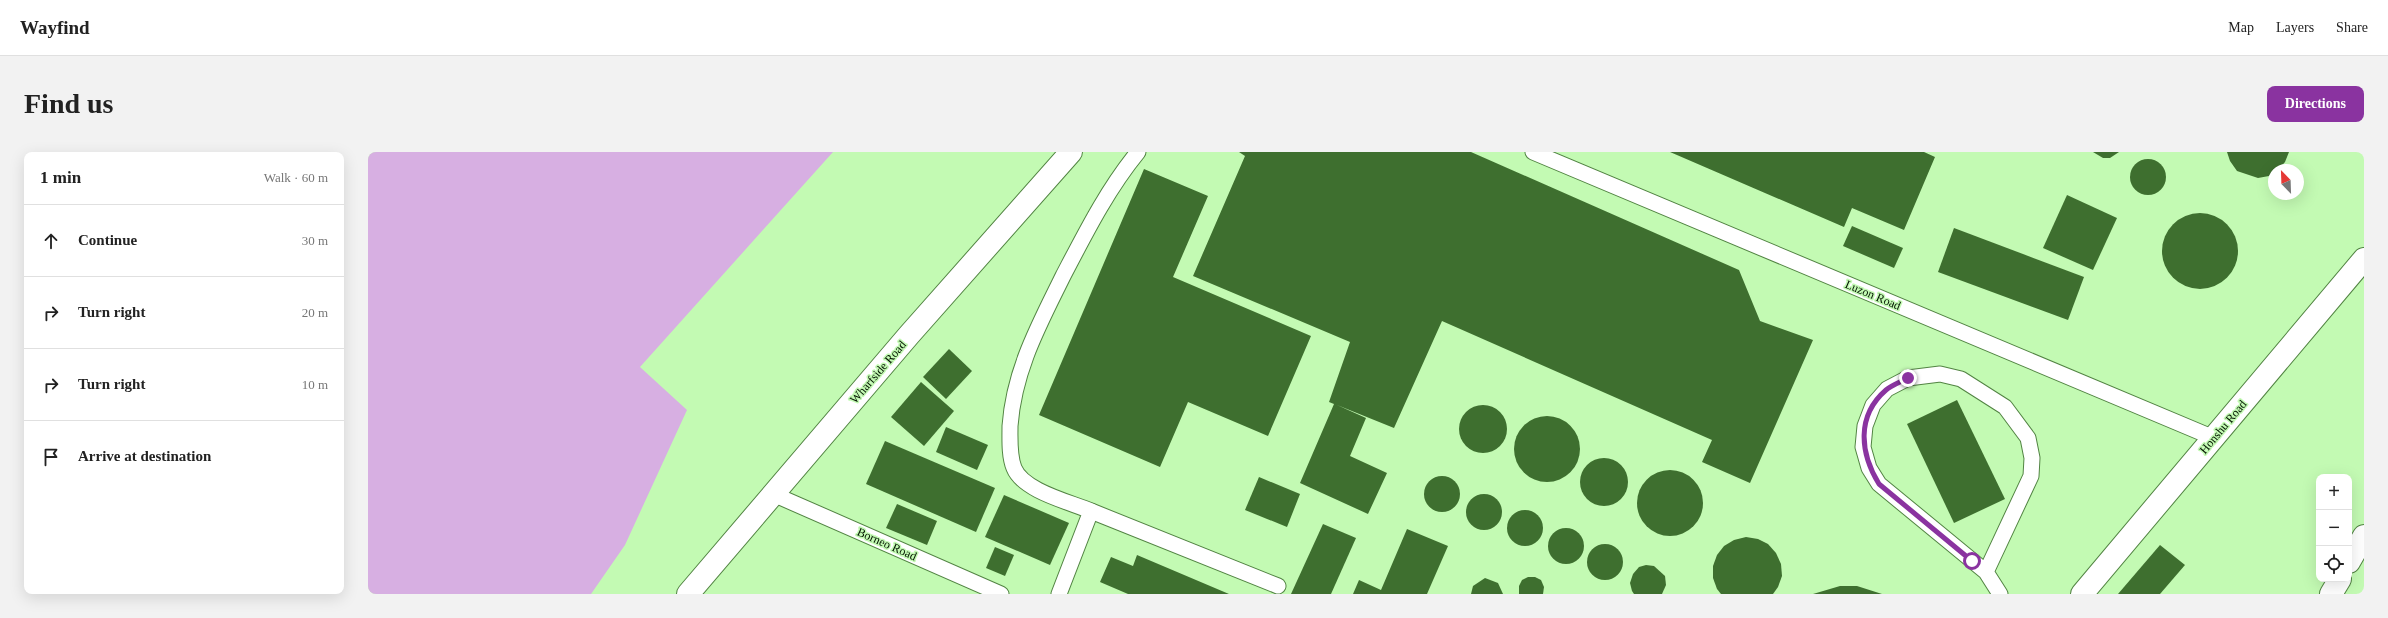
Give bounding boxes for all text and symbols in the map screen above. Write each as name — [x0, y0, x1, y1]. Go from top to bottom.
text: Wayfind — [20, 17, 90, 38]
text: Map — [2228, 20, 2254, 35]
text: Layers — [2276, 20, 2314, 35]
text: Share — [2336, 20, 2368, 35]
button: Directions — [2267, 86, 2364, 122]
text: Find us — [24, 88, 114, 119]
north arrow — [2268, 164, 2304, 200]
text: 1 min — [40, 168, 81, 187]
text: Walk · 60 m — [264, 170, 328, 185]
icon: ahead — [40, 230, 62, 252]
text: Continue — [78, 232, 137, 248]
text: 30 m — [302, 233, 328, 248]
street label: Luzon Road — [1843, 277, 1903, 313]
icon: right — [40, 302, 62, 324]
text: Turn right — [78, 304, 145, 320]
text: 20 m — [302, 305, 328, 320]
street label: Wharfside Road — [847, 338, 909, 406]
route end — [1899, 369, 1917, 387]
icon: right — [40, 374, 62, 396]
text: Turn right — [78, 376, 145, 392]
text: 10 m — [302, 377, 328, 392]
street label: Honshu Road — [2197, 397, 2249, 457]
icon: arrive — [40, 446, 62, 468]
text: Arrive at destination — [78, 448, 211, 464]
map controls — [2316, 474, 2352, 582]
button: + — [2316, 474, 2352, 510]
button: − — [2316, 510, 2352, 546]
street label: Borneo Road — [855, 525, 919, 563]
button: locate — [2316, 546, 2352, 582]
route start — [1963, 552, 1981, 570]

